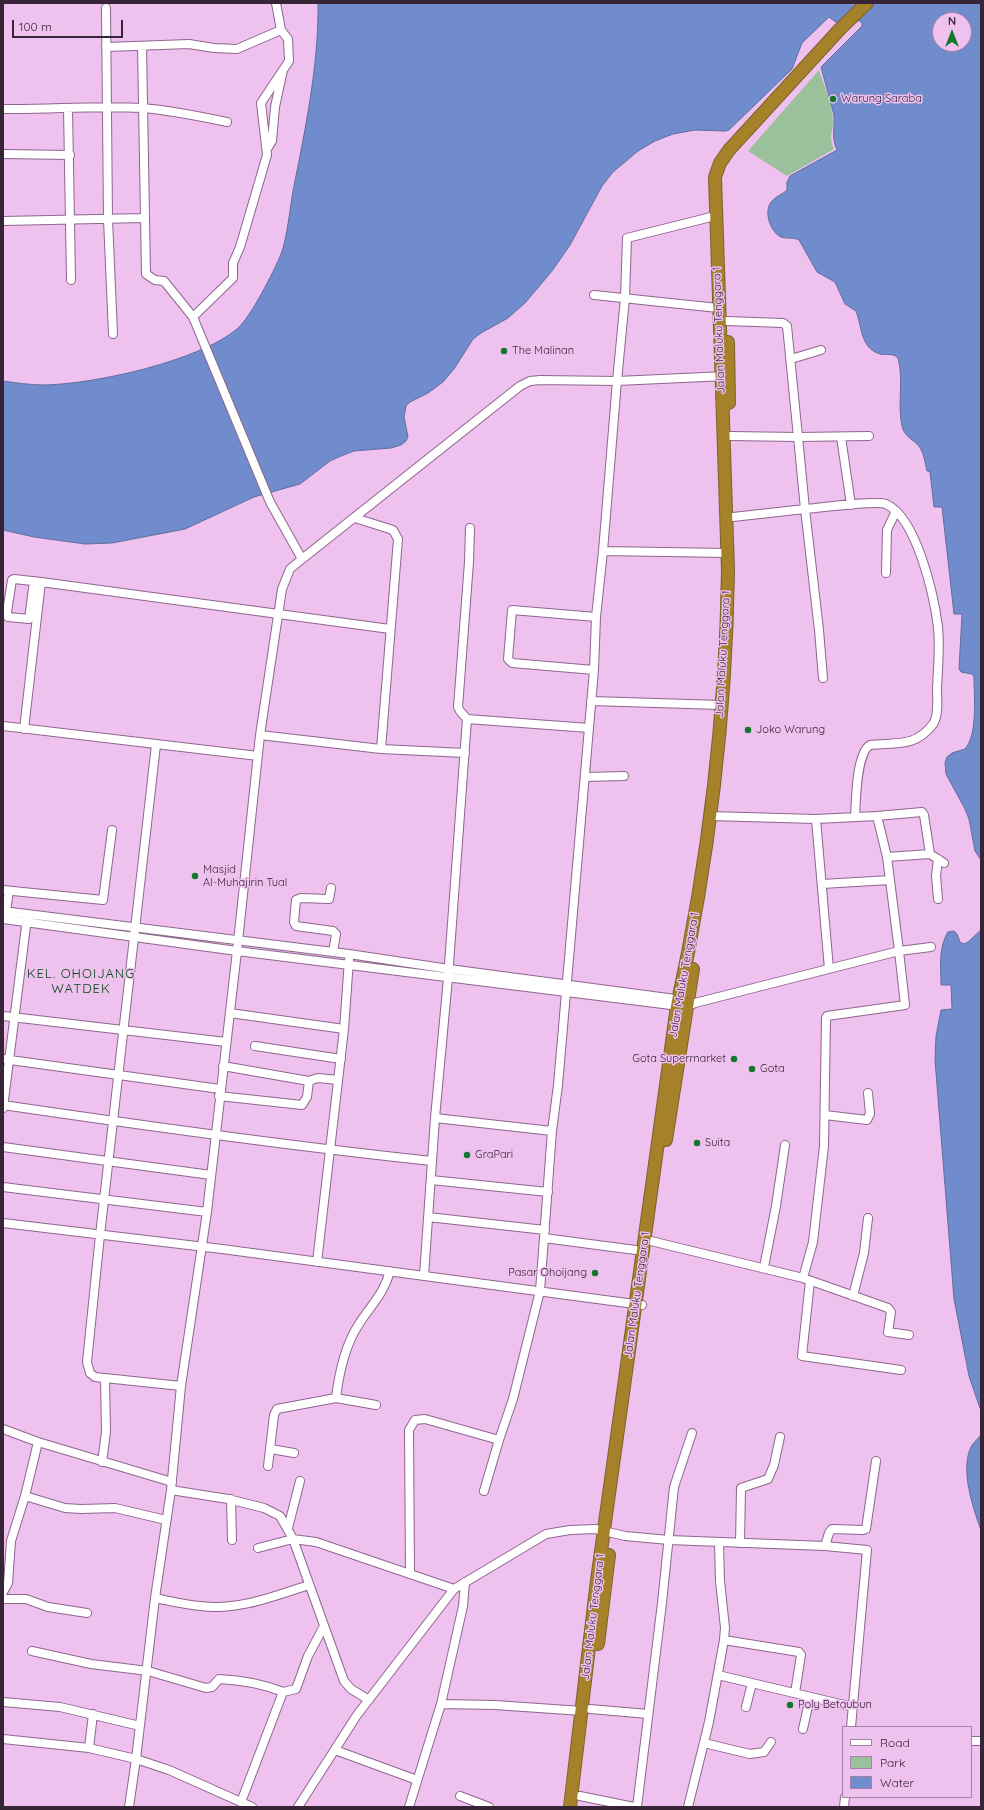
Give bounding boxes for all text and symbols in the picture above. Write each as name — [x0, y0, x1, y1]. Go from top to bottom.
scale bar — [14, 12, 125, 38]
north arrow — [932, 12, 972, 52]
text: N — [948, 14, 956, 28]
text: 100 m — [19, 19, 52, 34]
place label: Warung Saraba — [841, 92, 922, 106]
marker: Warung Saraba — [828, 94, 838, 104]
street label: Jalan Maluku Tenggara 1 — [710, 266, 728, 394]
place label: The Malinan — [512, 344, 574, 358]
marker: The Malinan — [499, 346, 509, 356]
street label: Jalan Maluku Tenggara 1 — [713, 590, 733, 718]
place label: Joko Warung — [756, 723, 825, 737]
marker: Joko Warung — [743, 725, 753, 735]
place label: Masjid Al-Muhajirin Tual — [203, 863, 287, 889]
marker: Masjid Al-Muhajirin Tual — [190, 871, 200, 881]
street label: Jalan Maluku Tenggara 1 — [666, 911, 702, 1039]
district label: KEL. OHOIJANG WATDEK — [27, 966, 135, 997]
place label: Gota Supermarket — [632, 1052, 726, 1066]
marker: Gota Supermarket — [729, 1054, 739, 1064]
place label: Gota — [760, 1062, 785, 1076]
marker: Gota — [747, 1064, 757, 1074]
place label: Suita — [705, 1136, 730, 1150]
marker: Suita — [692, 1138, 702, 1148]
place label: GraPari — [475, 1148, 513, 1162]
marker: GraPari — [462, 1150, 472, 1160]
street label: Jalan Maluku Tenggara 1 — [622, 1231, 652, 1359]
place label: Pasar Ohoijang — [508, 1266, 587, 1280]
marker: Pasar Ohoijang — [590, 1268, 600, 1278]
street label: Jalan Maluku Tenggara 1 — [579, 1553, 607, 1681]
place label: Poly Betaubun — [798, 1698, 872, 1712]
marker: Poly Betaubun — [785, 1700, 795, 1710]
legend — [842, 1726, 972, 1798]
text: Road — [880, 1735, 910, 1750]
text: Park — [880, 1755, 905, 1770]
text: Water — [880, 1775, 914, 1790]

